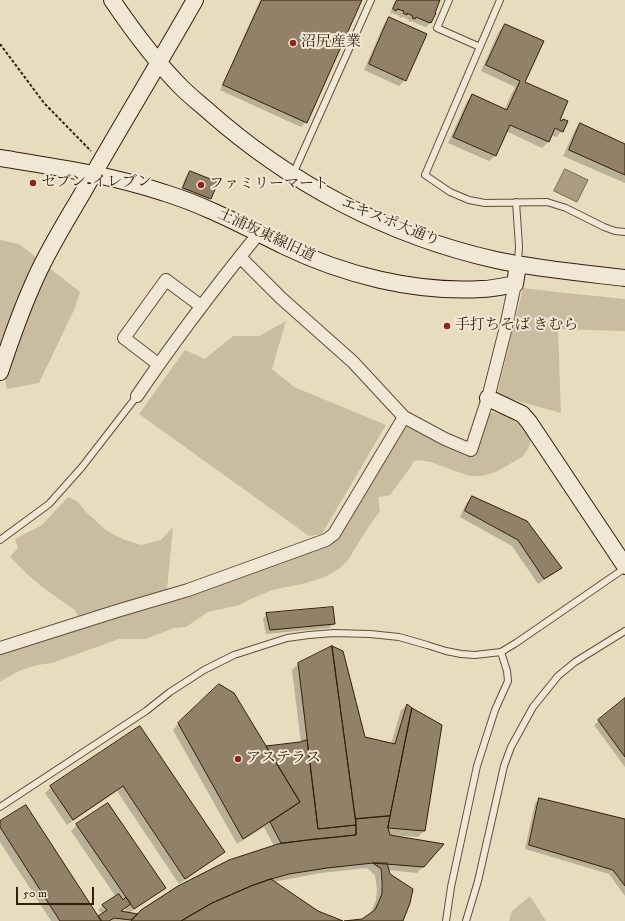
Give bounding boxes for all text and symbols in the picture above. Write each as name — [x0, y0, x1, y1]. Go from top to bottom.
place label: 沼尻産業 — [301, 34, 361, 52]
marker: 沼尻産業 — [288, 38, 298, 48]
place label: セブン-イレブン — [41, 174, 152, 192]
place label: ファミリーマート — [209, 176, 329, 194]
marker: セブン-イレブン — [28, 178, 38, 188]
marker: ファミリーマート — [196, 180, 206, 190]
street label: エキスポ大通り — [338, 195, 442, 251]
street label: 土浦坂東線旧道 — [215, 206, 317, 266]
place label: 手打ちそば きむら — [455, 317, 578, 335]
marker: 手打ちそば きむら — [442, 321, 452, 331]
place label: アステラス — [246, 750, 321, 768]
marker: アステラス — [233, 754, 243, 764]
scale bar — [18, 879, 96, 905]
text: 50 m — [23, 886, 47, 901]

